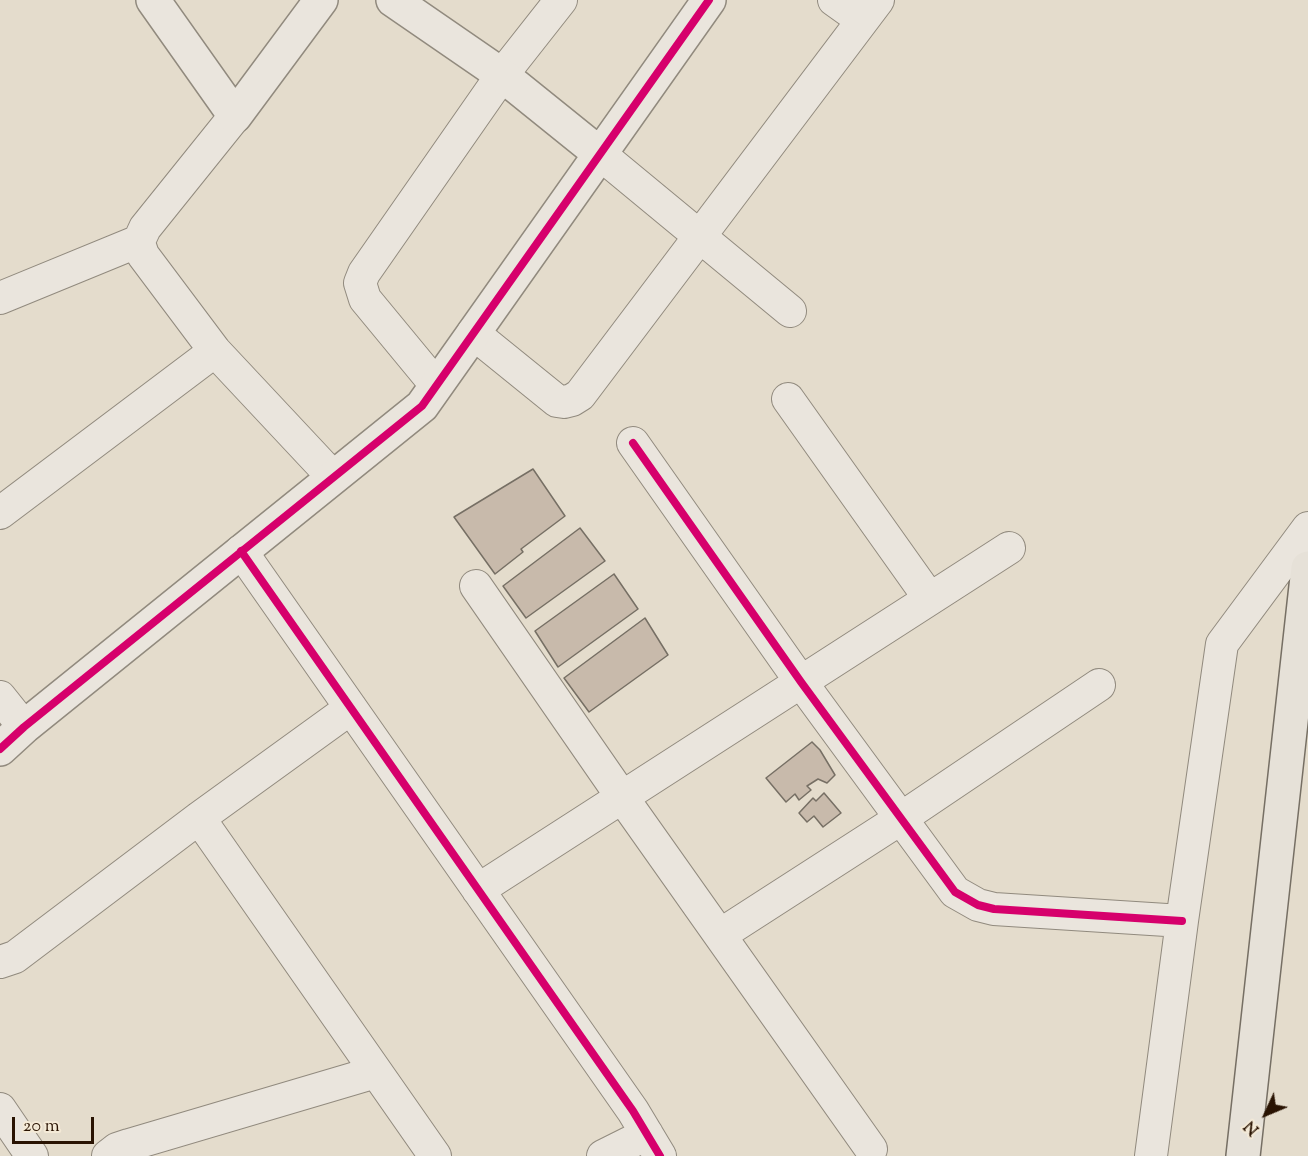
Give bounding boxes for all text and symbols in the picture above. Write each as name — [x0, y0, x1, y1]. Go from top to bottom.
north arrow — [1236, 1084, 1296, 1144]
scale bar — [15, 1105, 98, 1143]
text: 20 m — [23, 1114, 60, 1140]
text: N — [1240, 1114, 1265, 1139]

